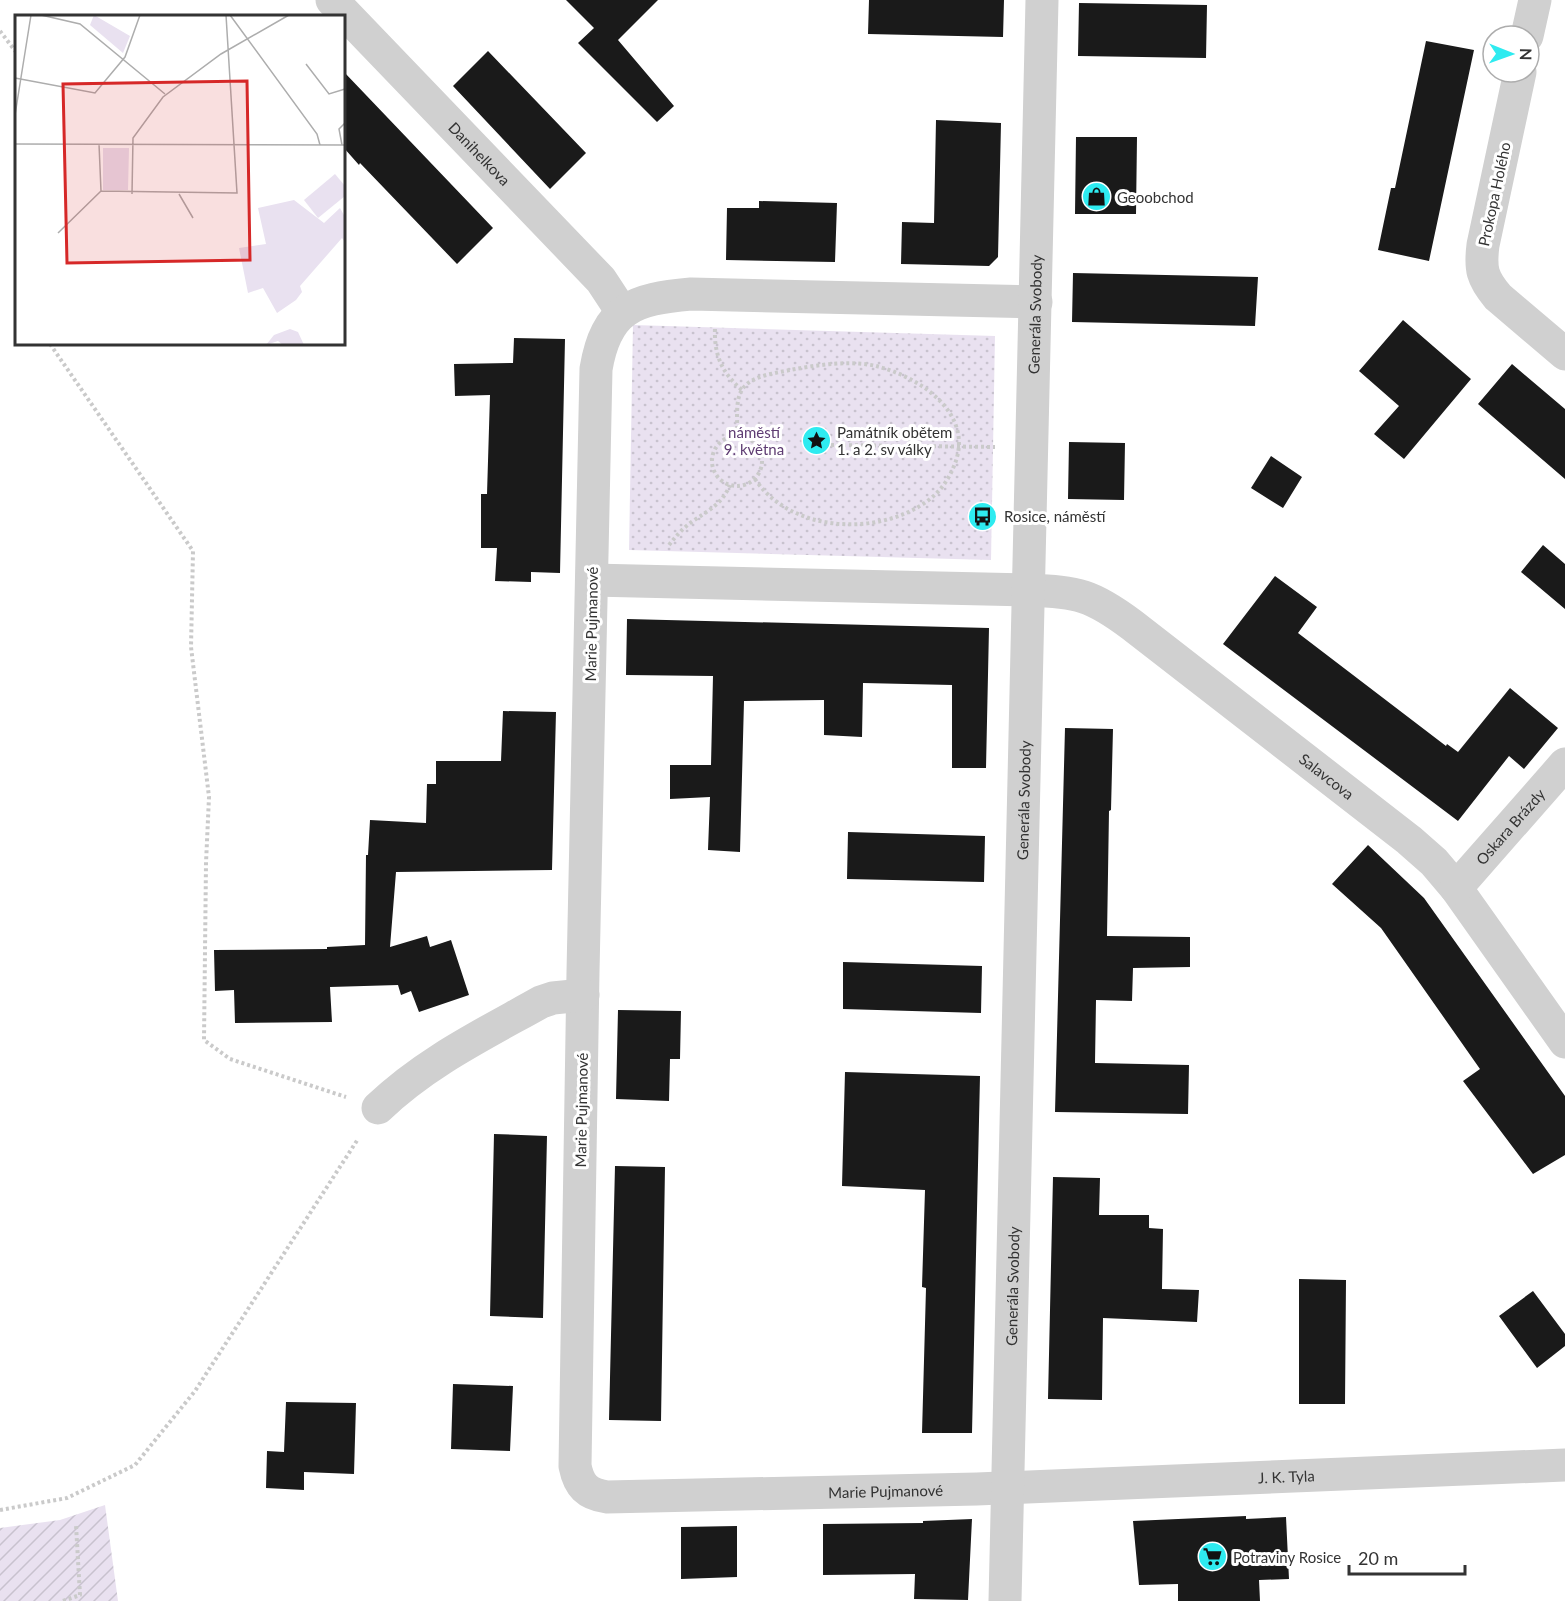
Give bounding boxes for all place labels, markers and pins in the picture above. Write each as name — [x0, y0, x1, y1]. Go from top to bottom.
shop icon: Geoobchod — [1080, 181, 1112, 213]
place label: Geoobchod — [1117, 188, 1194, 206]
place label: Památník obětem 1. a 2. sv války — [837, 423, 952, 458]
place icon: Památník obětem 1. a 2. sv války — [800, 425, 832, 457]
bus stop icon: Rosice, náměstí — [967, 500, 999, 532]
place label: Rosice, náměstí — [1004, 507, 1106, 525]
supermarket icon: Potraviny Rosice — [1196, 1541, 1228, 1573]
place label: Potraviny Rosice — [1233, 1548, 1341, 1566]

